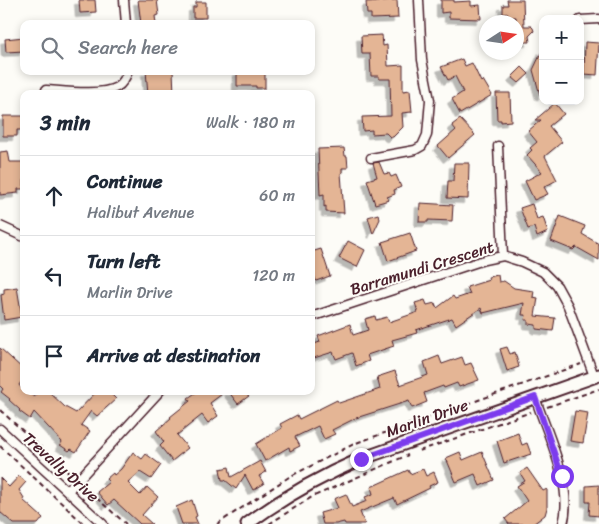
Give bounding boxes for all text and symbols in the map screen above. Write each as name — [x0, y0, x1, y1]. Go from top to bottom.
north arrow — [479, 15, 524, 60]
map controls — [539, 15, 584, 105]
button: + — [539, 15, 584, 60]
search box — [20, 20, 315, 75]
text: Search here — [78, 31, 178, 64]
icon: search — [38, 34, 66, 62]
button: − — [539, 60, 584, 105]
text: 3 min — [40, 104, 90, 142]
text: Walk · 180 m — [206, 108, 295, 137]
text: Continue — [87, 165, 163, 198]
text: 60 m — [259, 181, 295, 210]
icon: ahead — [40, 182, 68, 210]
text: Halibut Avenue — [87, 198, 194, 227]
street label: Barramundi Crescent — [346, 232, 498, 304]
text: Turn left — [87, 245, 160, 278]
text: 120 m — [252, 261, 295, 290]
icon: left — [40, 262, 68, 290]
text: Marlin Drive — [87, 278, 173, 307]
text: Arrive at destination — [87, 339, 260, 372]
icon: arrive — [40, 342, 68, 370]
street label: Marlin Drive — [382, 390, 472, 446]
street label: Trevally Drive — [16, 424, 106, 510]
route end — [350, 448, 373, 471]
route start — [551, 465, 574, 488]

